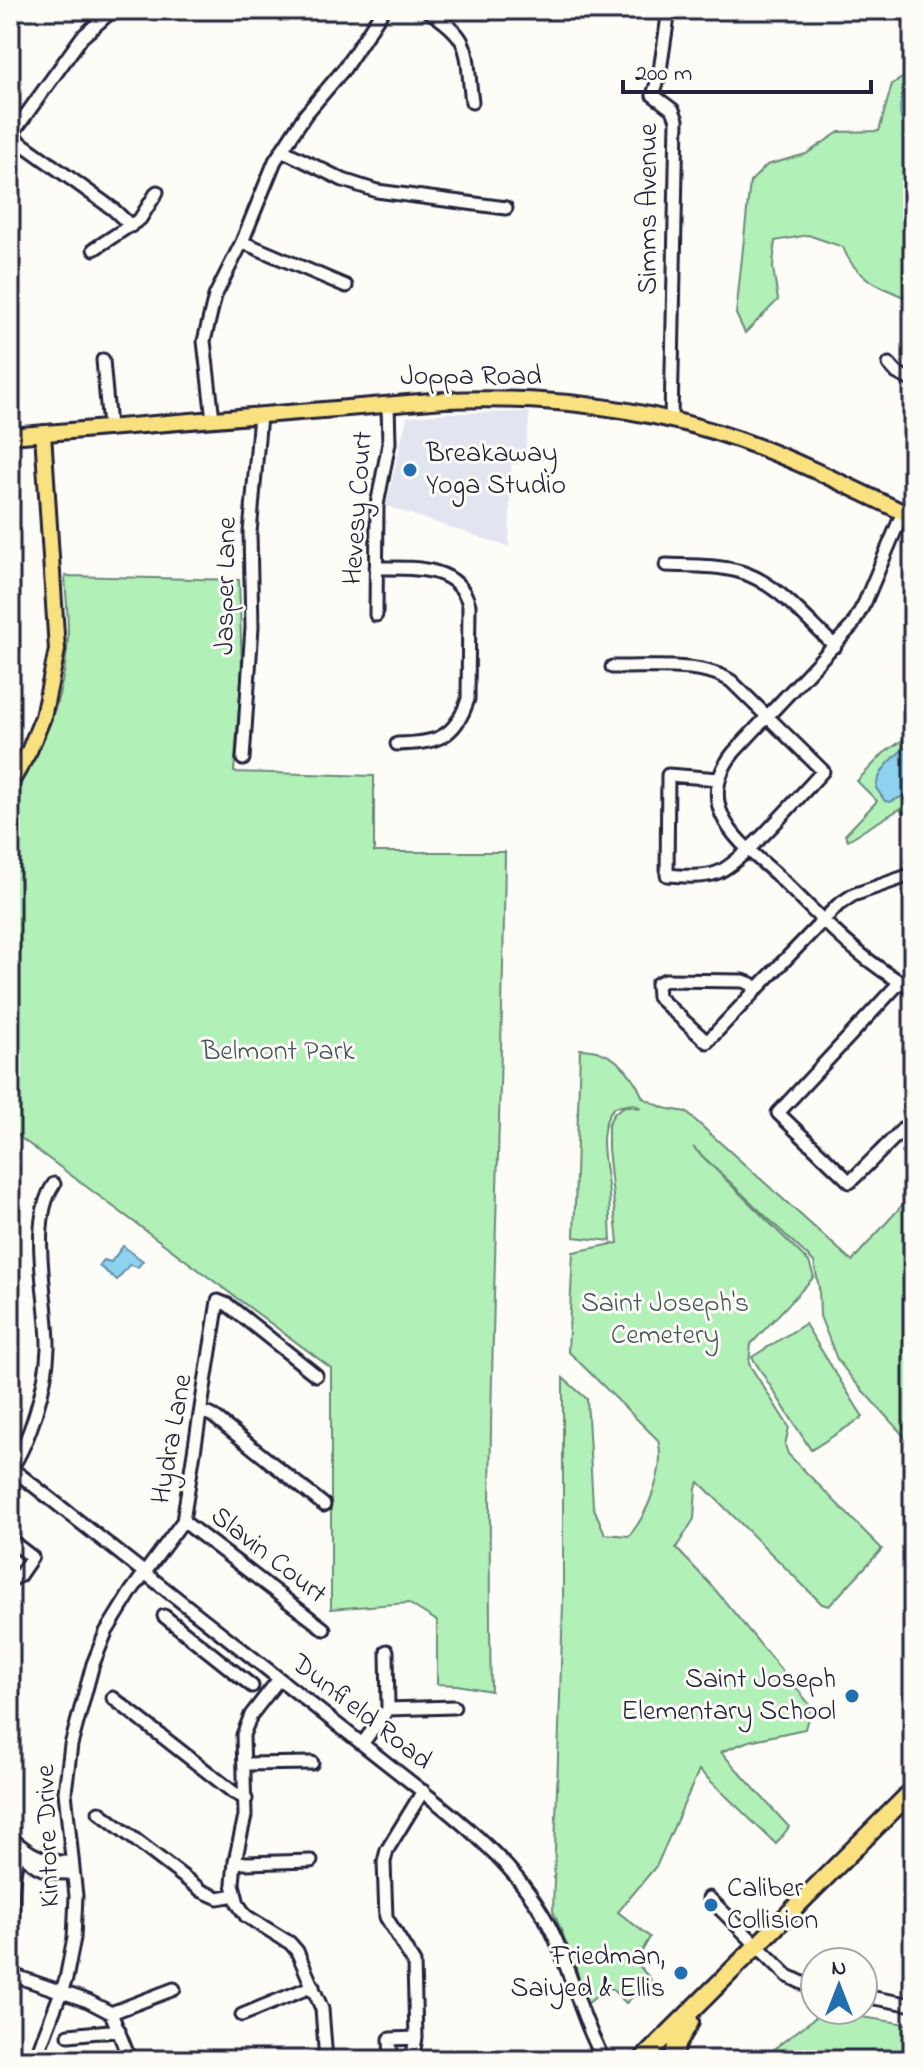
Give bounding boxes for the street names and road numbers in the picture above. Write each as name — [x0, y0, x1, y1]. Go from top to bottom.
street label: Simms Avenue — [629, 123, 670, 295]
street label: Joppa Road — [400, 357, 542, 398]
street label: Hevesy Court — [333, 430, 385, 586]
street label: Jasper Lane — [205, 516, 249, 656]
street label: Hydra Lane — [141, 1370, 205, 1507]
street label: Slavin Court — [201, 1497, 335, 1615]
street label: Dunfield Road — [281, 1644, 440, 1781]
street label: Kintore Drive — [26, 1763, 72, 1908]

